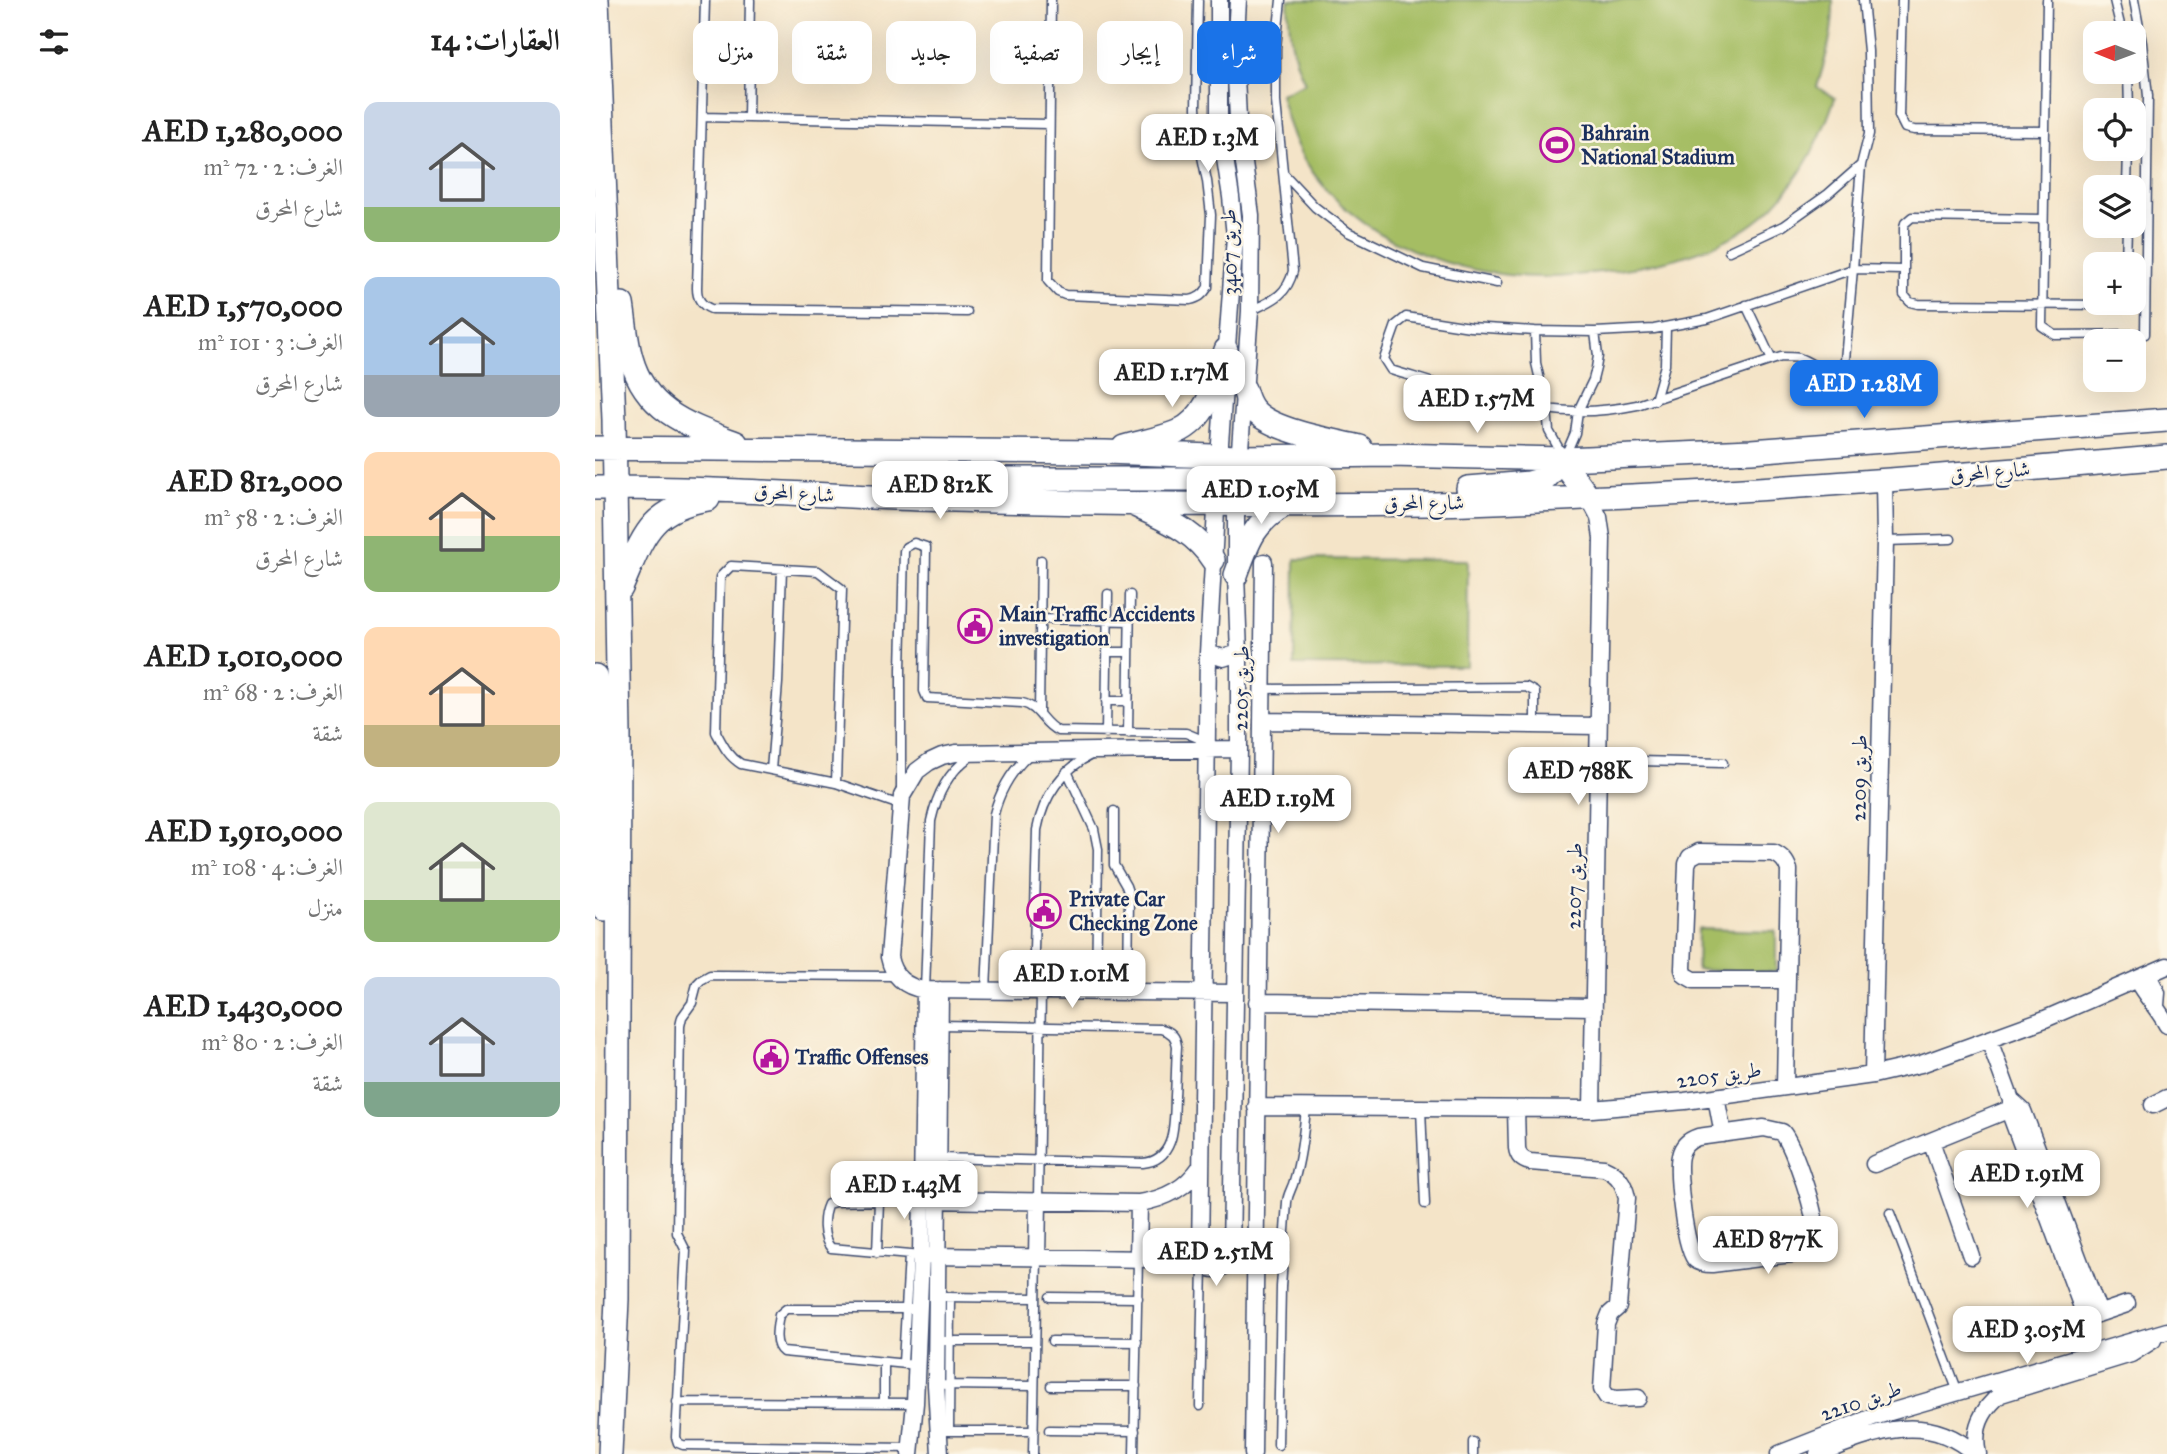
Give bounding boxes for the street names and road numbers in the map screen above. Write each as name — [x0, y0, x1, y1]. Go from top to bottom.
street label: طريق 3407 — [1215, 209, 1243, 295]
street label: شارع المحرق — [1949, 456, 2032, 493]
street label: شارع المحرق — [753, 478, 835, 513]
street label: شارع المحرق — [1384, 489, 1465, 522]
street label: طريق 2205 — [1227, 645, 1255, 731]
street label: طريق 2209 — [1845, 734, 1873, 822]
street label: طريق 2207 — [1560, 842, 1588, 930]
street label: طريق 2205 — [1675, 1056, 1763, 1094]
street label: طريق 2210 — [1817, 1375, 1905, 1427]

